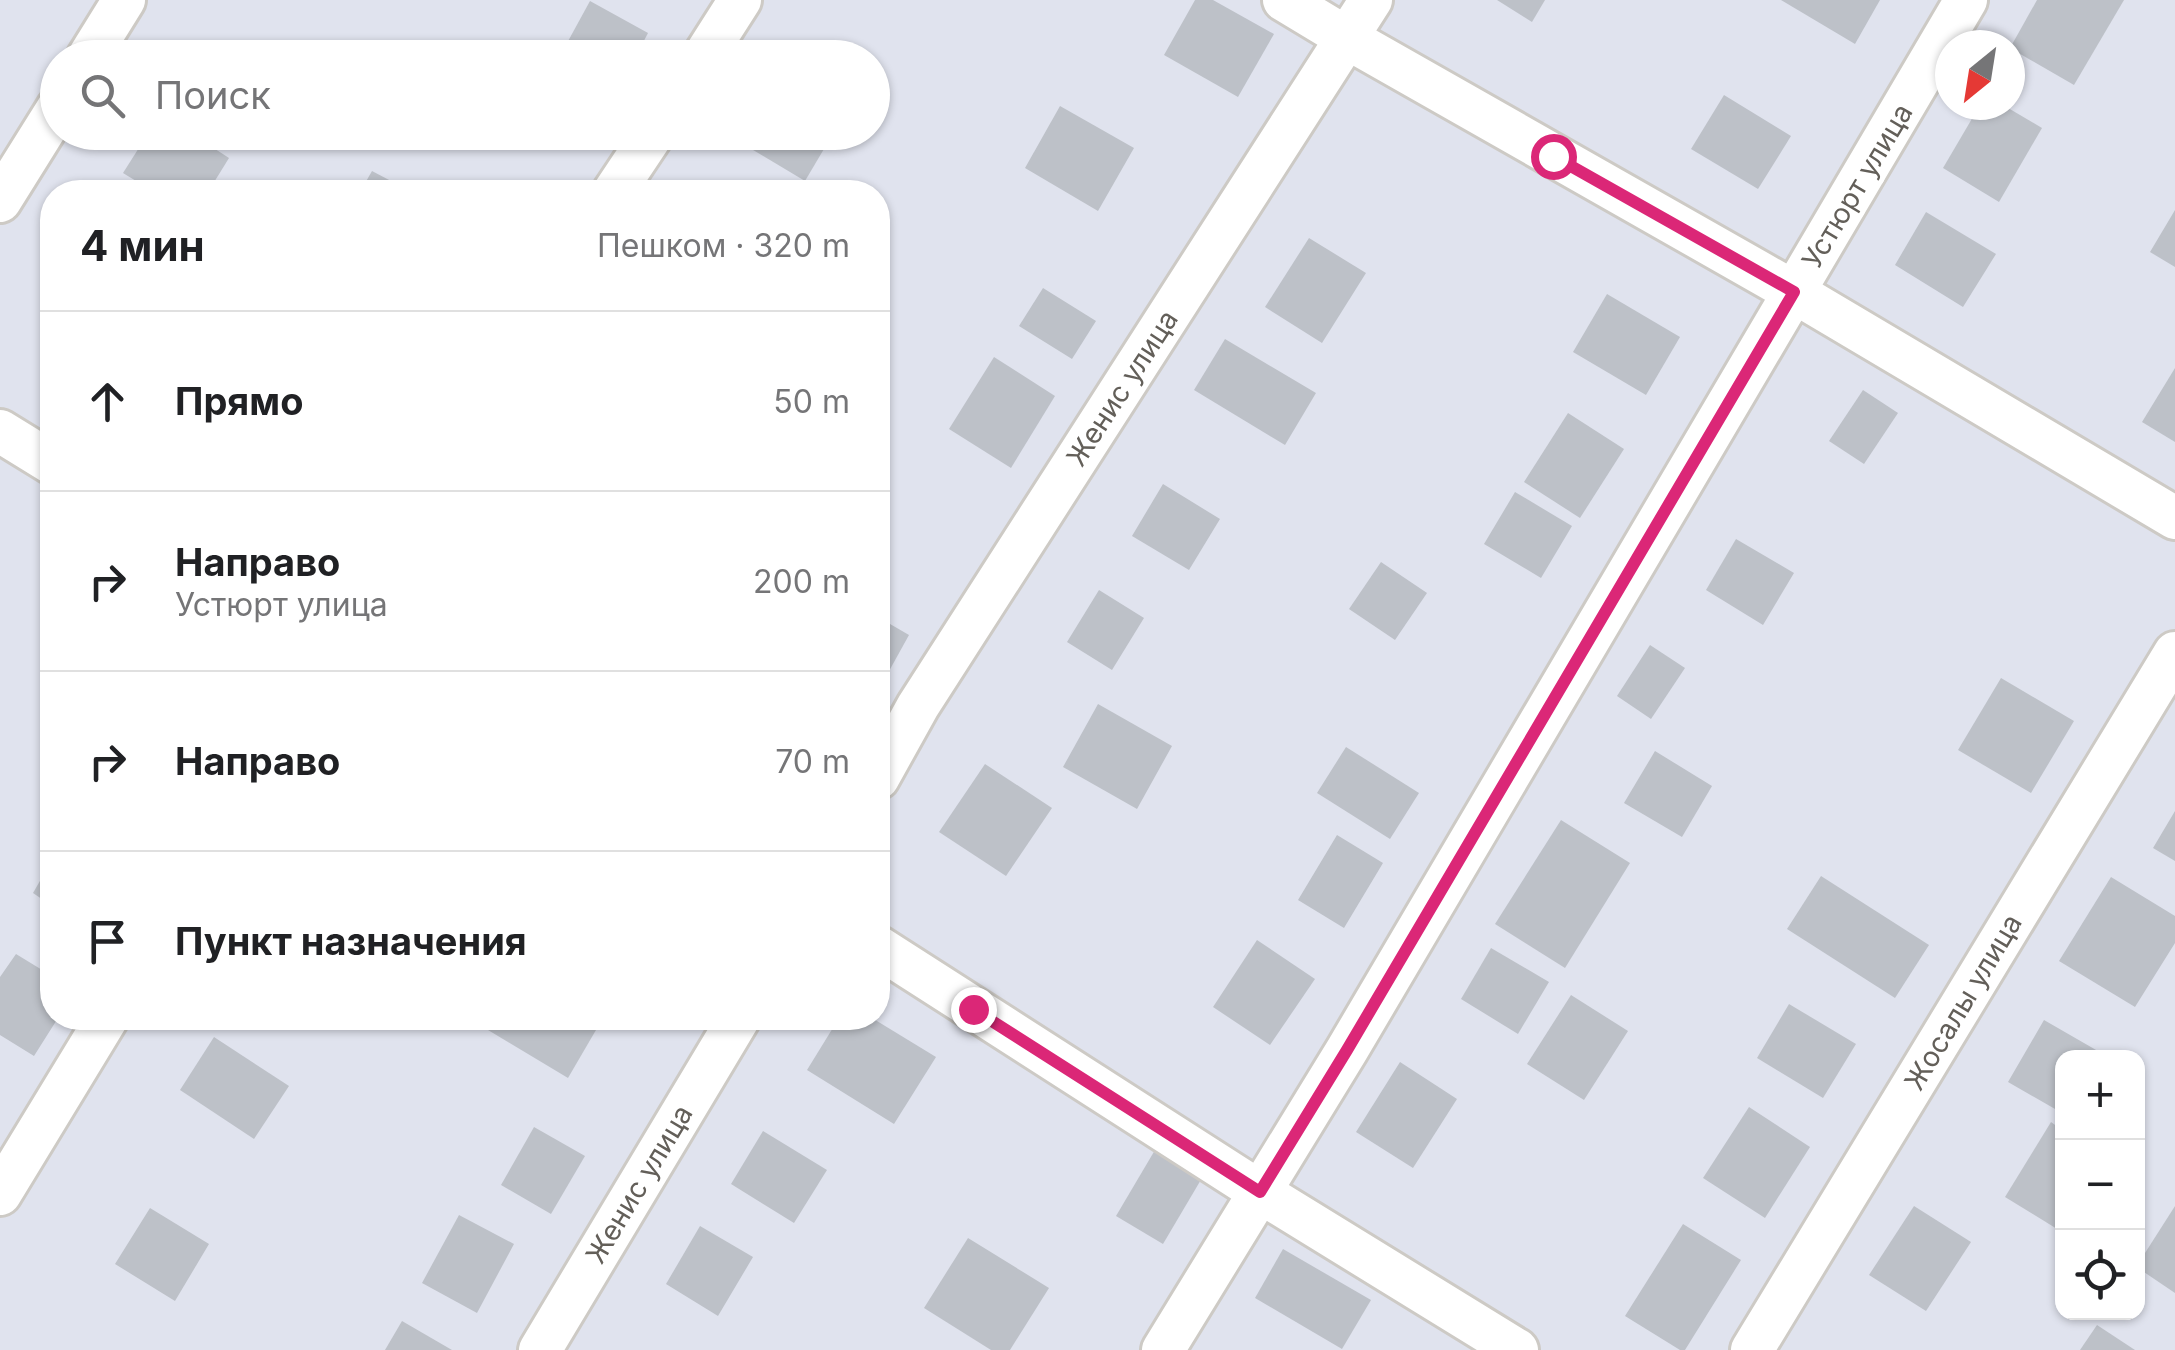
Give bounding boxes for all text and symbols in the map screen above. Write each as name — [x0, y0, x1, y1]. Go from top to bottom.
north arrow — [1935, 30, 2025, 120]
search box — [40, 40, 890, 150]
icon: search — [75, 68, 130, 123]
text: Поиск — [155, 72, 271, 118]
street label: Устюрт улица — [1794, 97, 1920, 275]
route start — [1531, 134, 1577, 180]
text: 4 мин — [80, 220, 205, 271]
text: Пешком · 320 m — [597, 226, 850, 265]
street label: Женис улица — [1059, 304, 1185, 472]
icon: ahead — [80, 374, 135, 429]
text: Прямо — [175, 378, 303, 424]
text: 50 m — [773, 382, 850, 421]
text: Направо — [175, 539, 340, 585]
icon: right — [80, 554, 135, 609]
text: 200 m — [753, 562, 850, 601]
text: Устюрт улица — [175, 585, 388, 624]
icon: right — [80, 734, 135, 789]
text: Направо — [175, 738, 340, 784]
text: 70 m — [775, 742, 850, 781]
street label: Жосалы улица — [1897, 908, 2029, 1096]
icon: arrive — [80, 914, 135, 969]
text: Пункт назначения — [175, 918, 527, 964]
route end — [951, 987, 997, 1033]
map controls — [2055, 1050, 2145, 1320]
button: + — [2055, 1050, 2145, 1140]
street label: Женис улица — [578, 1099, 700, 1269]
button: − — [2055, 1140, 2145, 1230]
button: locate — [2055, 1230, 2145, 1320]

